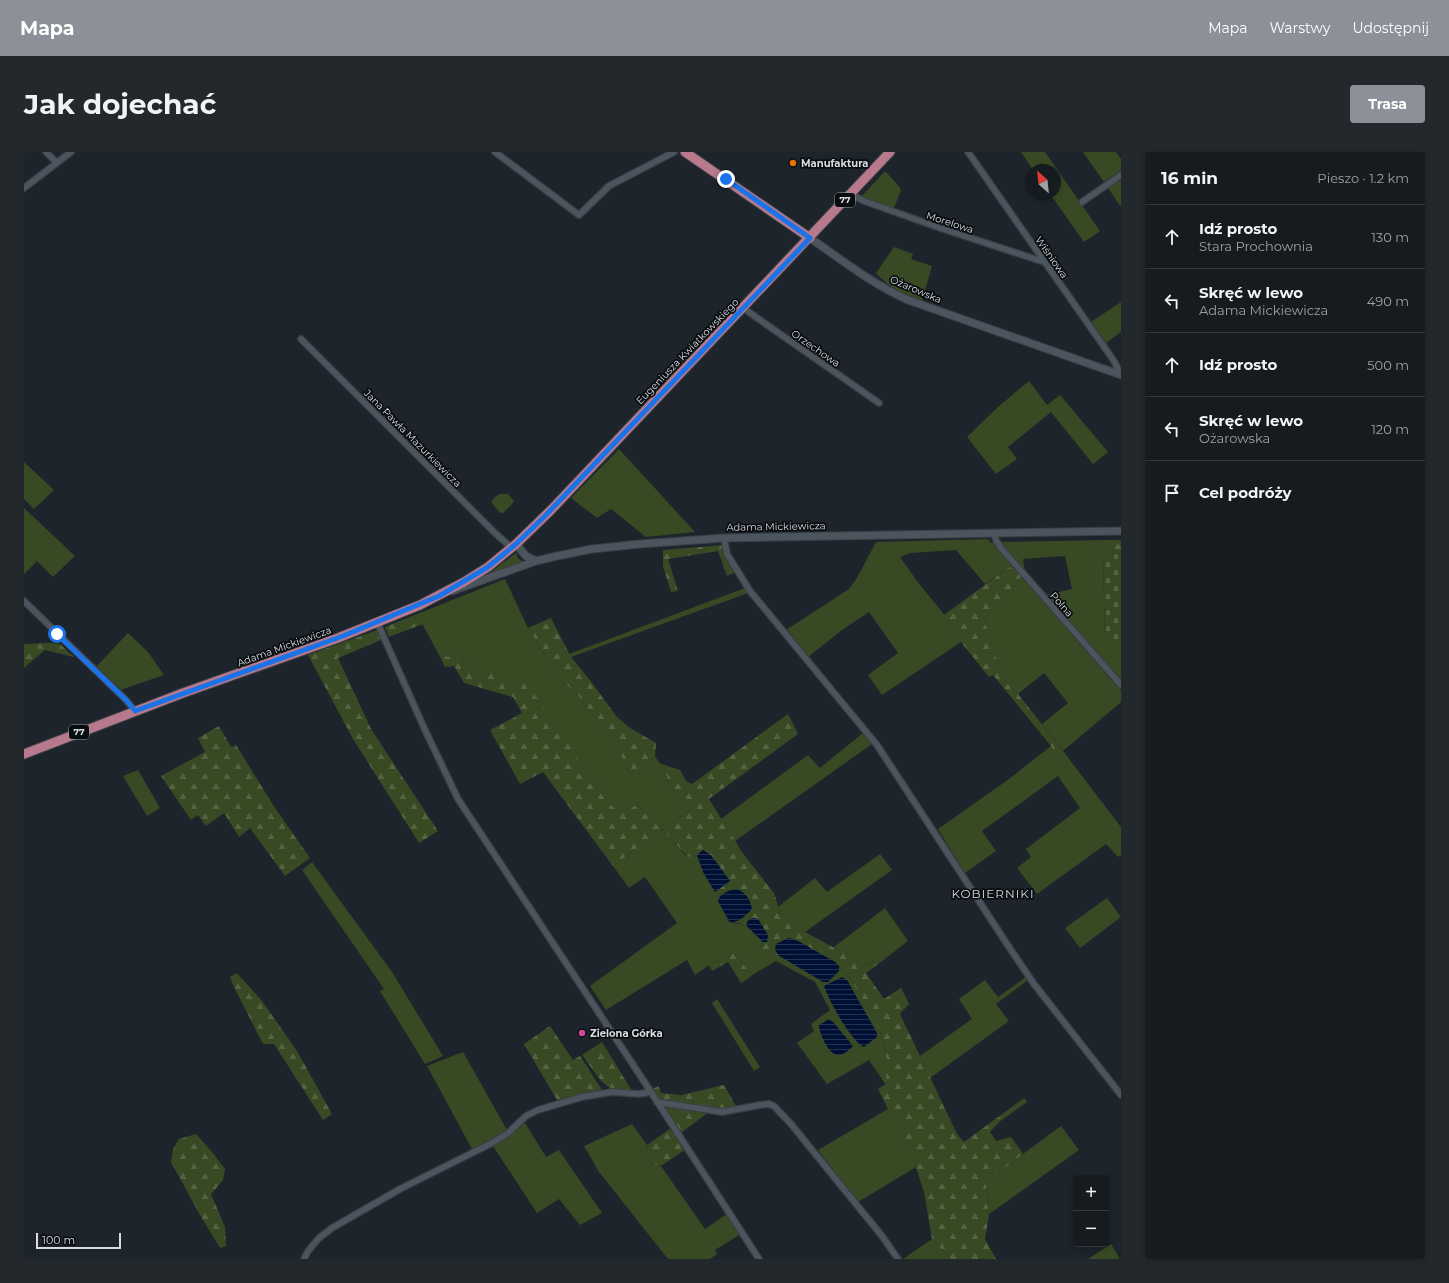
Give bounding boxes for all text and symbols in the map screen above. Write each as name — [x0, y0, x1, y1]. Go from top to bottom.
text: Mapa — [20, 17, 75, 40]
text: Mapa — [1208, 19, 1248, 37]
text: Warstwy — [1270, 19, 1330, 37]
text: Udostępnij — [1352, 19, 1429, 37]
button: Trasa — [1350, 85, 1425, 123]
text: Jak dojechać — [24, 87, 216, 121]
place label: Manufaktura — [801, 157, 868, 170]
marker: Manufaktura — [788, 158, 798, 168]
north arrow — [1025, 164, 1061, 200]
text: 16 min — [1161, 168, 1218, 188]
route end — [717, 170, 735, 188]
text: Pieszo · 1.2 km — [1317, 170, 1409, 186]
road number: 77 — [835, 193, 855, 207]
street label: Morelowa — [925, 209, 975, 236]
text: Idź prosto — [1199, 219, 1277, 238]
icon: ahead — [1161, 226, 1183, 248]
text: 130 m — [1371, 229, 1409, 245]
street label: Wiśniowa — [1032, 234, 1071, 281]
text: Stara Prochownia — [1199, 238, 1313, 254]
street label: Ożarowska — [888, 273, 944, 306]
text: Skręć w lewo — [1199, 283, 1303, 302]
icon: left — [1161, 290, 1183, 312]
text: 490 m — [1367, 293, 1409, 309]
street label: Eugeniusza Kwiatkowskiego — [633, 296, 742, 407]
text: Adama Mickiewicza — [1199, 302, 1328, 318]
street label: Orzechowa — [789, 327, 843, 370]
icon: ahead — [1161, 354, 1183, 376]
text: Idź prosto — [1199, 355, 1277, 374]
text: 500 m — [1367, 357, 1409, 373]
street label: Jana Pawła Mazurkiewicza — [360, 386, 464, 490]
text: Skręć w lewo — [1199, 411, 1303, 430]
icon: left — [1161, 418, 1183, 440]
text: 120 m — [1371, 421, 1409, 437]
text: Ożarowska — [1199, 430, 1270, 446]
icon: arrive — [1161, 482, 1183, 504]
text: Cel podróży — [1199, 483, 1291, 502]
street label: Adama Mickiewicza — [726, 519, 826, 534]
street label: Polna — [1047, 589, 1076, 619]
street label: Adama Mickiewicza — [235, 623, 333, 670]
route start — [48, 625, 66, 643]
road number: 77 — [69, 725, 89, 739]
district label: KOBIERNIKI — [951, 886, 1035, 901]
place label: Zielona Górka — [590, 1027, 663, 1040]
marker: Zielona Górka — [577, 1028, 587, 1038]
map controls — [1073, 1175, 1109, 1247]
button: + — [1073, 1175, 1109, 1211]
button: − — [1073, 1211, 1109, 1247]
scale bar — [36, 1231, 121, 1250]
text: 100 m — [42, 1233, 75, 1247]

